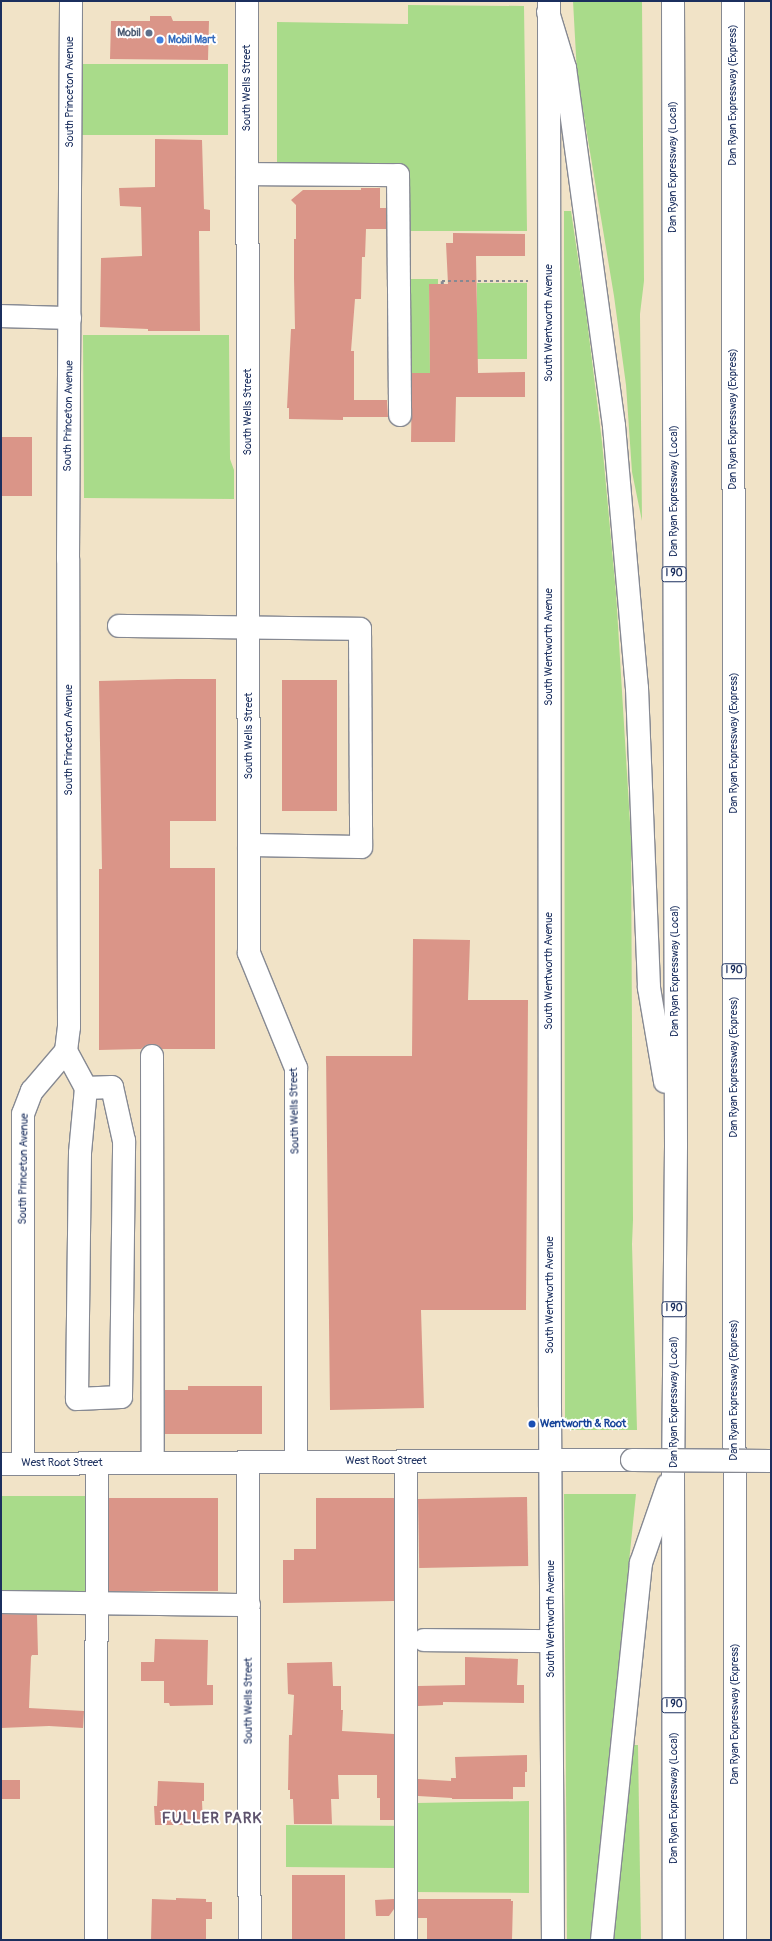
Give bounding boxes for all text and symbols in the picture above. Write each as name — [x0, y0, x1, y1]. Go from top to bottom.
street label: Dan Ryan Expressway (Express) — [726, 24, 740, 166]
place label: Mobil — [117, 26, 141, 40]
marker: Mobil — [144, 28, 154, 38]
place label: Mobil Mart — [168, 33, 216, 47]
marker: Mobil Mart — [155, 35, 165, 45]
street label: South Princeton Avenue — [63, 36, 77, 148]
street label: South Wells Street — [240, 44, 254, 132]
street label: Dan Ryan Expressway (Local) — [666, 101, 680, 233]
street label: South Wentworth Avenue — [542, 264, 556, 382]
street label: Dan Ryan Expressway (Express) — [726, 348, 740, 490]
street label: South Princeton Avenue — [61, 360, 77, 472]
street label: South Wells Street — [241, 368, 255, 456]
street label: Dan Ryan Expressway (Local) — [667, 425, 681, 557]
road number: I 90 — [661, 566, 687, 582]
street label: South Wentworth Avenue — [542, 588, 556, 706]
street label: Dan Ryan Expressway (Express) — [727, 672, 741, 814]
street label: South Princeton Avenue — [62, 684, 76, 796]
street label: South Wells Street — [242, 692, 256, 780]
street label: Dan Ryan Expressway (Local) — [668, 905, 682, 1037]
street label: South Wentworth Avenue — [542, 912, 556, 1030]
road number: I 90 — [721, 963, 747, 979]
street label: Dan Ryan Expressway (Express) — [727, 996, 741, 1138]
street label: South Wells Street — [288, 1067, 302, 1155]
street label: South Princeton Avenue — [16, 1113, 32, 1225]
street label: South Wentworth Avenue — [543, 1236, 557, 1354]
road number: I 90 — [661, 1301, 687, 1317]
street label: Dan Ryan Expressway (Express) — [727, 1319, 741, 1461]
street label: Dan Ryan Expressway (Local) — [667, 1336, 681, 1468]
place label: Wentworth & Root — [540, 1417, 626, 1431]
marker: Wentworth & Root — [527, 1419, 537, 1429]
street label: West Root Street — [345, 1454, 427, 1468]
street label: West Root Street — [21, 1456, 103, 1470]
street label: South Wentworth Avenue — [544, 1560, 558, 1678]
street label: Dan Ryan Expressway (Express) — [728, 1643, 742, 1785]
street label: South Wells Street — [242, 1657, 256, 1745]
road number: I 90 — [661, 1697, 687, 1713]
street label: Dan Ryan Expressway (Local) — [667, 1732, 681, 1864]
district label: FULLER PARK — [162, 1810, 262, 1828]

